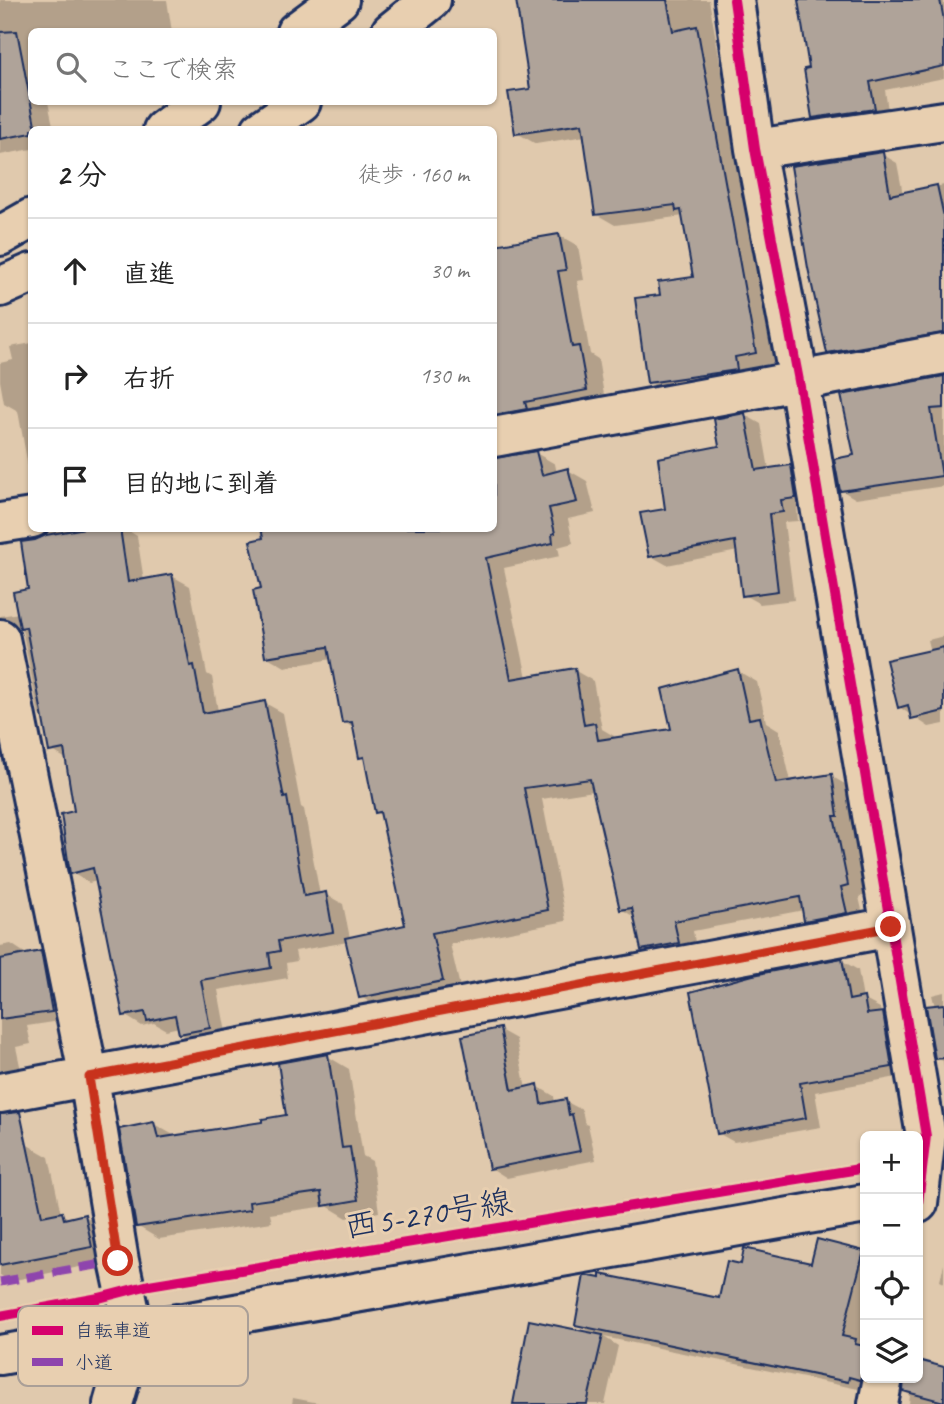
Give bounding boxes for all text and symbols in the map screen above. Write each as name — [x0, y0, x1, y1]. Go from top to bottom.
search box — [28, 28, 497, 105]
icon: search — [52, 48, 90, 86]
text: ここで検索 — [108, 53, 238, 86]
text: 2 分 — [56, 156, 107, 194]
text: 徒歩 · 160 m — [358, 160, 469, 189]
icon: ahead — [56, 252, 94, 290]
text: 30 m — [430, 256, 469, 285]
text: 直進 — [123, 257, 175, 290]
icon: right — [56, 357, 94, 395]
text: 130 m — [420, 361, 469, 390]
text: 右折 — [123, 362, 175, 395]
icon: arrive — [56, 462, 94, 500]
text: 目的地に到着 — [123, 467, 279, 500]
route end — [875, 911, 906, 942]
map controls — [860, 1131, 923, 1383]
button: + — [860, 1131, 923, 1194]
street label: 西5-270号線 — [341, 1180, 515, 1248]
button: − — [860, 1194, 923, 1257]
route start — [102, 1245, 133, 1276]
button: locate — [860, 1257, 923, 1320]
legend — [18, 1306, 248, 1386]
text: 自転車道 — [75, 1319, 151, 1343]
button: layers — [860, 1320, 923, 1383]
text: 小道 — [75, 1351, 113, 1375]

